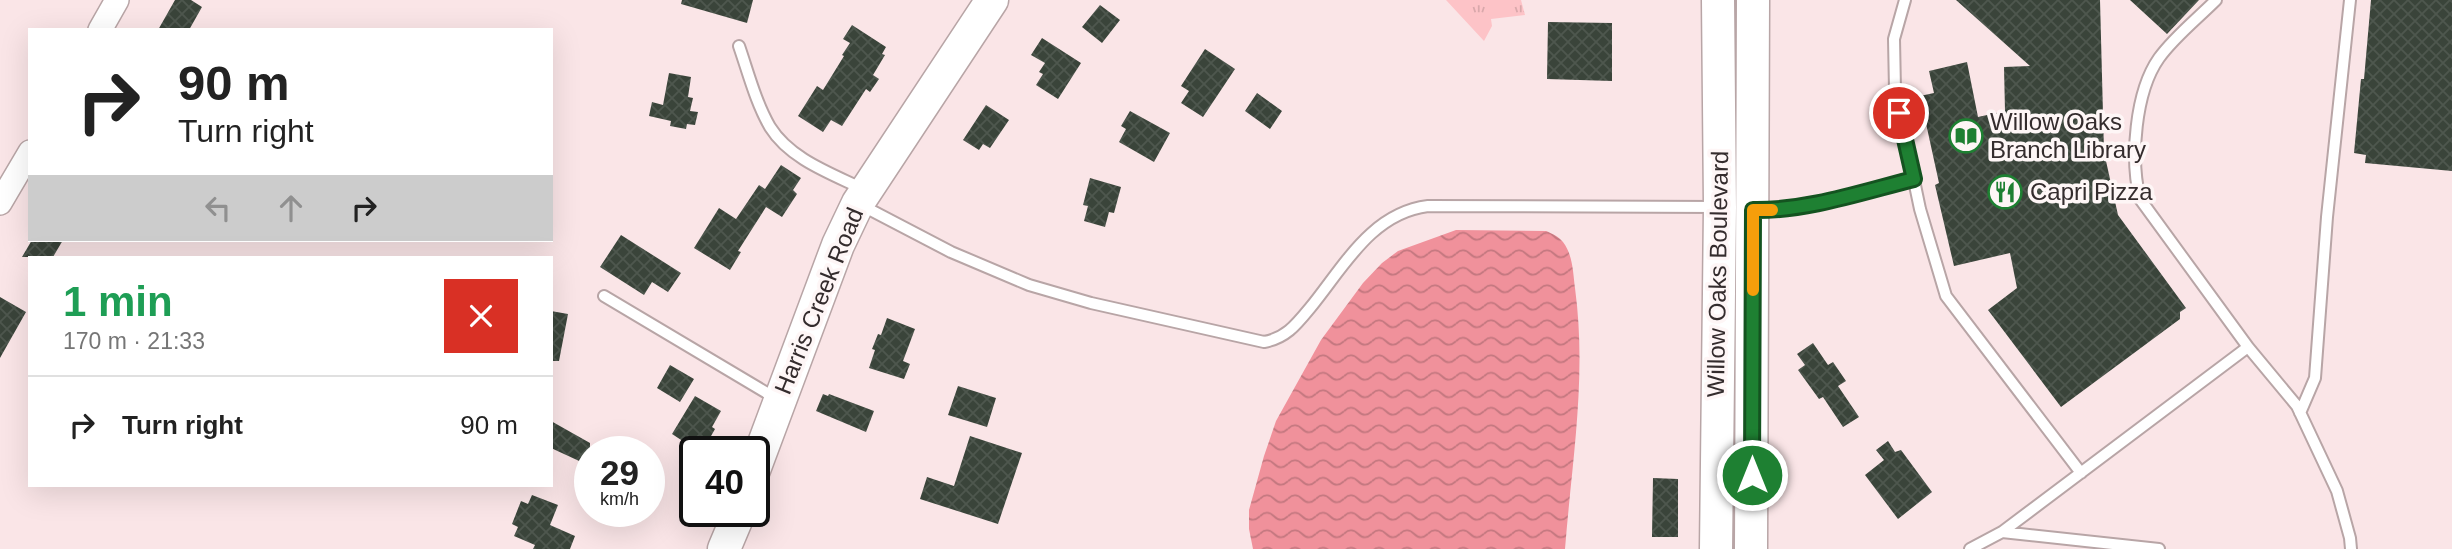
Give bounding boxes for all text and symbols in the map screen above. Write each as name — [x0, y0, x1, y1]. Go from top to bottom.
icon: right — [63, 56, 154, 147]
text: 90 m — [178, 56, 290, 110]
pin — [1869, 83, 1929, 143]
icon: arrive — [1880, 94, 1918, 132]
place label: Willow Oaks Branch Library — [1990, 108, 2146, 163]
text: Turn right — [178, 113, 314, 149]
library icon: Willow Oaks Branch Library — [1947, 117, 1985, 155]
street label: Willow Oaks Boulevard — [1702, 150, 1733, 398]
restaurant icon: Capri Pizza — [1986, 173, 2024, 211]
place label: Capri Pizza — [2030, 178, 2153, 205]
icon: left — [199, 189, 237, 227]
icon: ahead — [272, 189, 310, 227]
icon: right — [345, 189, 383, 227]
street label: Harris Creek Road — [769, 204, 868, 398]
text: 1 min — [63, 278, 173, 325]
button: close — [444, 279, 518, 353]
text: 170 m · 21:33 — [63, 328, 205, 354]
icon: right — [63, 406, 101, 444]
text: Turn right — [122, 410, 243, 440]
text: 90 m — [460, 410, 518, 440]
speed limit sign: 40 — [679, 436, 770, 527]
position arrow — [1715, 438, 1789, 512]
text: 29 — [600, 453, 639, 492]
text: km/h — [600, 489, 639, 509]

